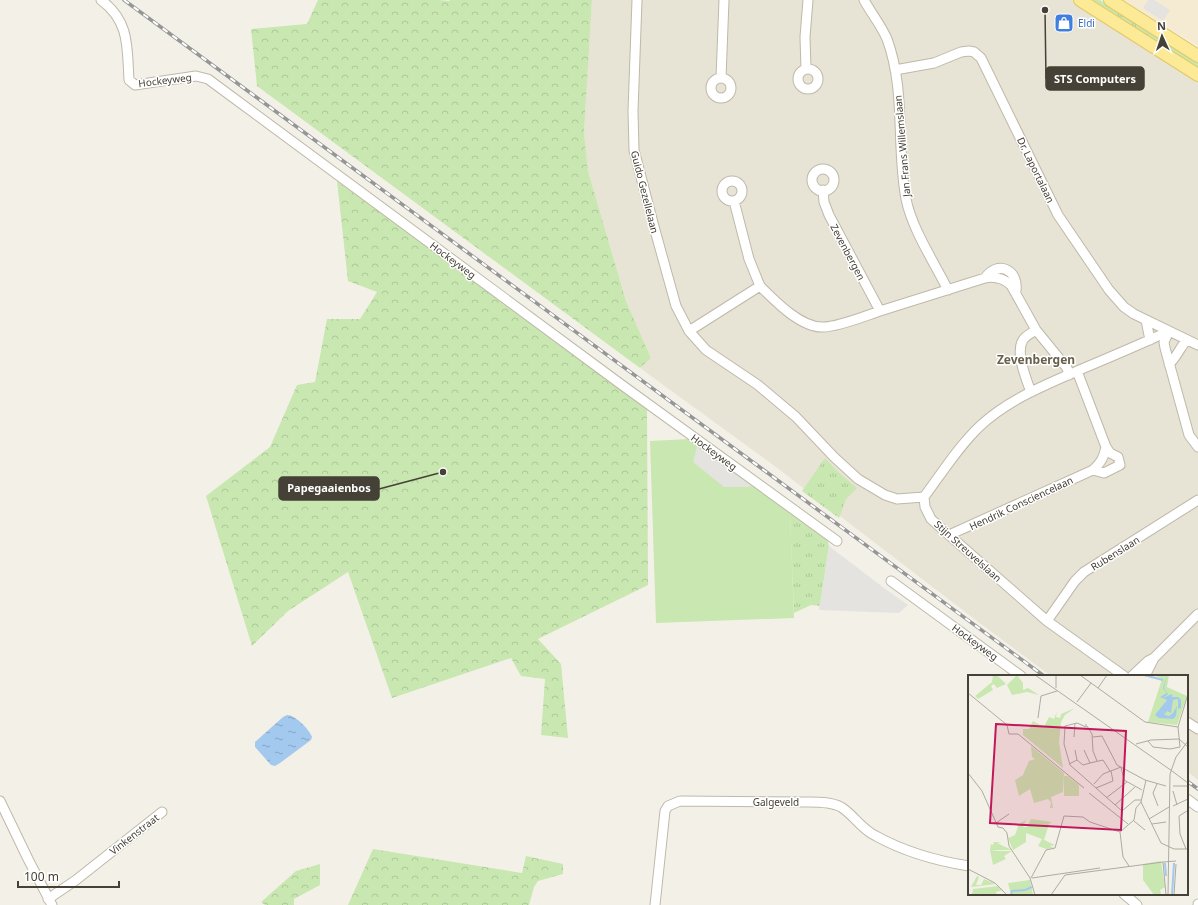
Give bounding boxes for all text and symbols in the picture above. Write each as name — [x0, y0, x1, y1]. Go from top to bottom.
shop icon: Eldi — [1053, 12, 1075, 34]
place label: Eldi — [1078, 16, 1095, 30]
north arrow — [1142, 16, 1182, 56]
text: N — [1157, 18, 1166, 33]
callout: STS Computers — [1046, 67, 1144, 90]
street label: Hockeyweg — [137, 70, 193, 90]
text: STS Computers — [1054, 71, 1136, 86]
street label: Jan Frans Willemslaan — [891, 94, 914, 199]
street label: Dr. Laportalaan — [1014, 135, 1058, 205]
street label: Guido Gezellelaan — [628, 149, 662, 235]
street label: Zevenbergen — [827, 221, 869, 283]
street label: Hockeyweg — [427, 238, 479, 282]
district label: Zevenbergen — [997, 351, 1075, 368]
street label: Hockeyweg — [688, 431, 740, 473]
street label: Hendrik Consciencelaan — [967, 473, 1075, 533]
callout: Papegaaienbos — [279, 477, 379, 500]
text: Papegaaienbos — [287, 480, 371, 495]
street label: Stijn Streuvelslaan — [931, 517, 1005, 585]
street label: Rubenslaan — [1088, 532, 1142, 574]
street label: Hockeyweg — [949, 621, 1001, 663]
inset map — [968, 675, 1188, 895]
street label: Galgeveld — [753, 795, 799, 809]
street label: Vinkenstraat — [106, 810, 162, 858]
scale bar — [18, 863, 119, 889]
text: 100 m — [24, 868, 59, 885]

